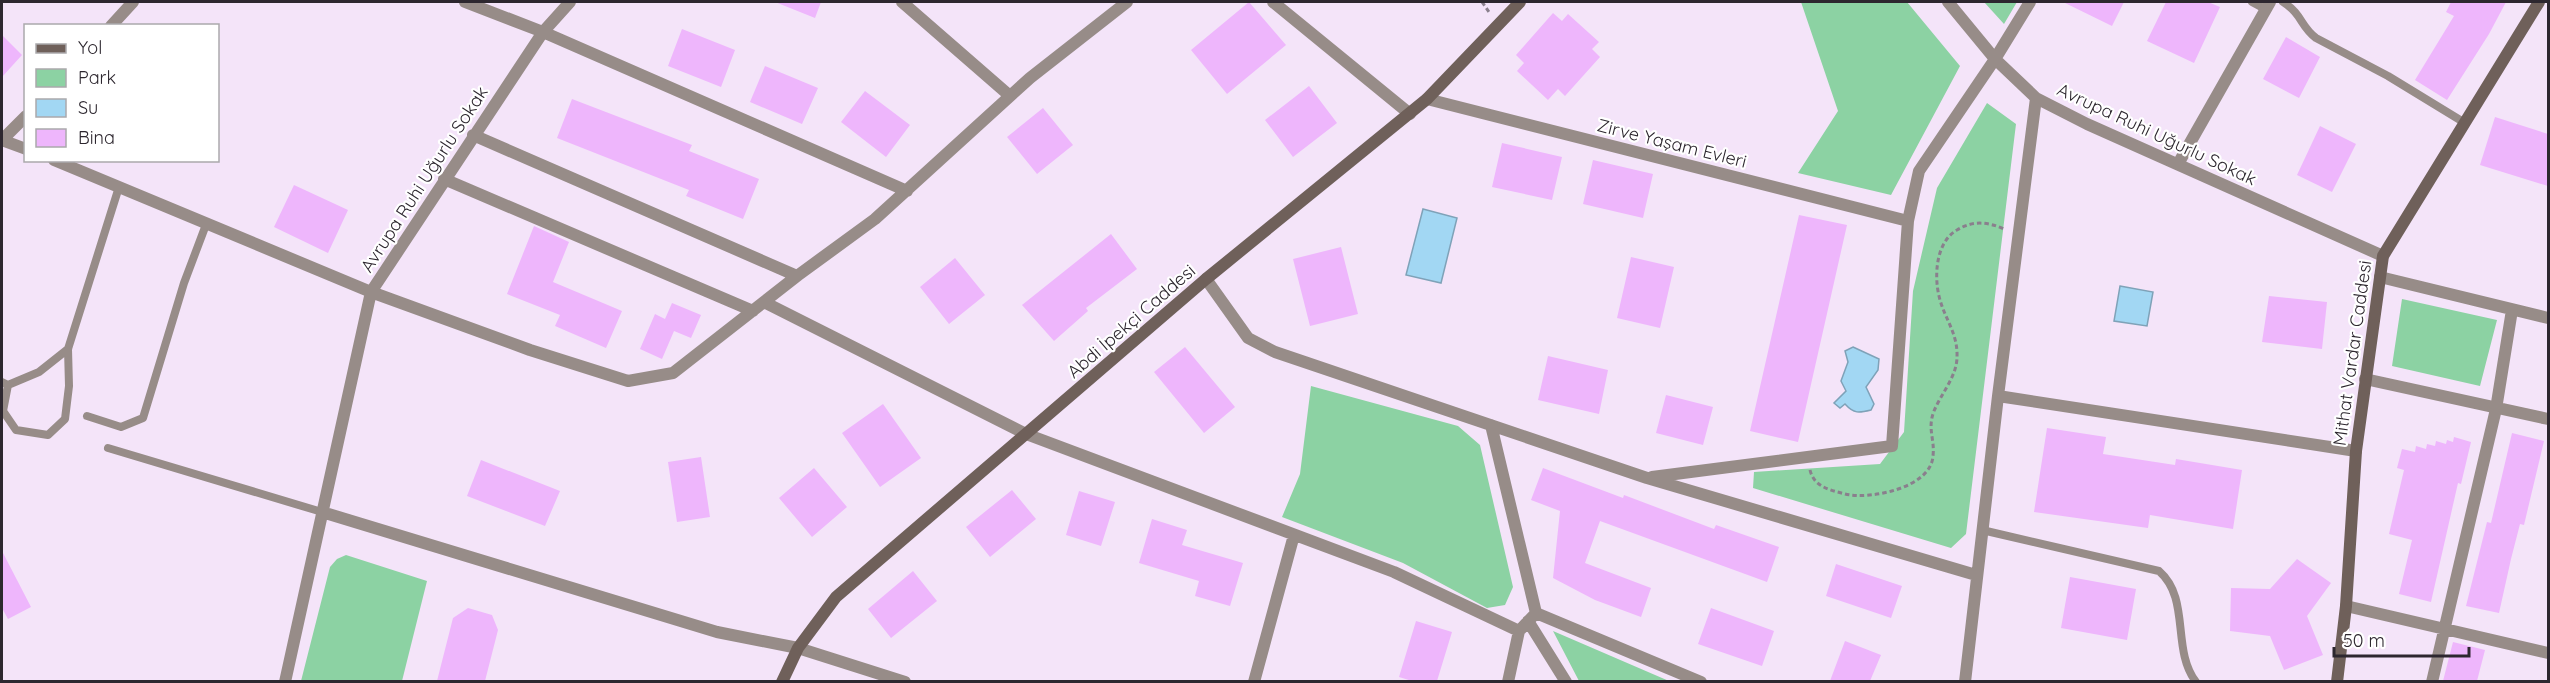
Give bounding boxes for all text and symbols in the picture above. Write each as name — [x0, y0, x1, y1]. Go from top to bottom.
legend — [24, 24, 219, 162]
text: Yol — [78, 36, 102, 59]
text: Park — [78, 66, 116, 89]
street label: Avrupa Ruhi Uğurlu Sokak — [2054, 78, 2260, 190]
street label: Avrupa Ruhi Uğurlu Sokak — [355, 82, 493, 276]
text: Su — [78, 96, 98, 119]
street label: Zirve Yaşam Evleri — [1595, 113, 1749, 173]
text: Bina — [78, 126, 115, 149]
street label: Abdi İpekçi Caddesi — [1062, 259, 1200, 383]
street label: Mithat Vardar Caddesi — [2328, 259, 2376, 447]
scale bar — [2334, 620, 2469, 658]
text: 50 m — [2343, 629, 2385, 652]

